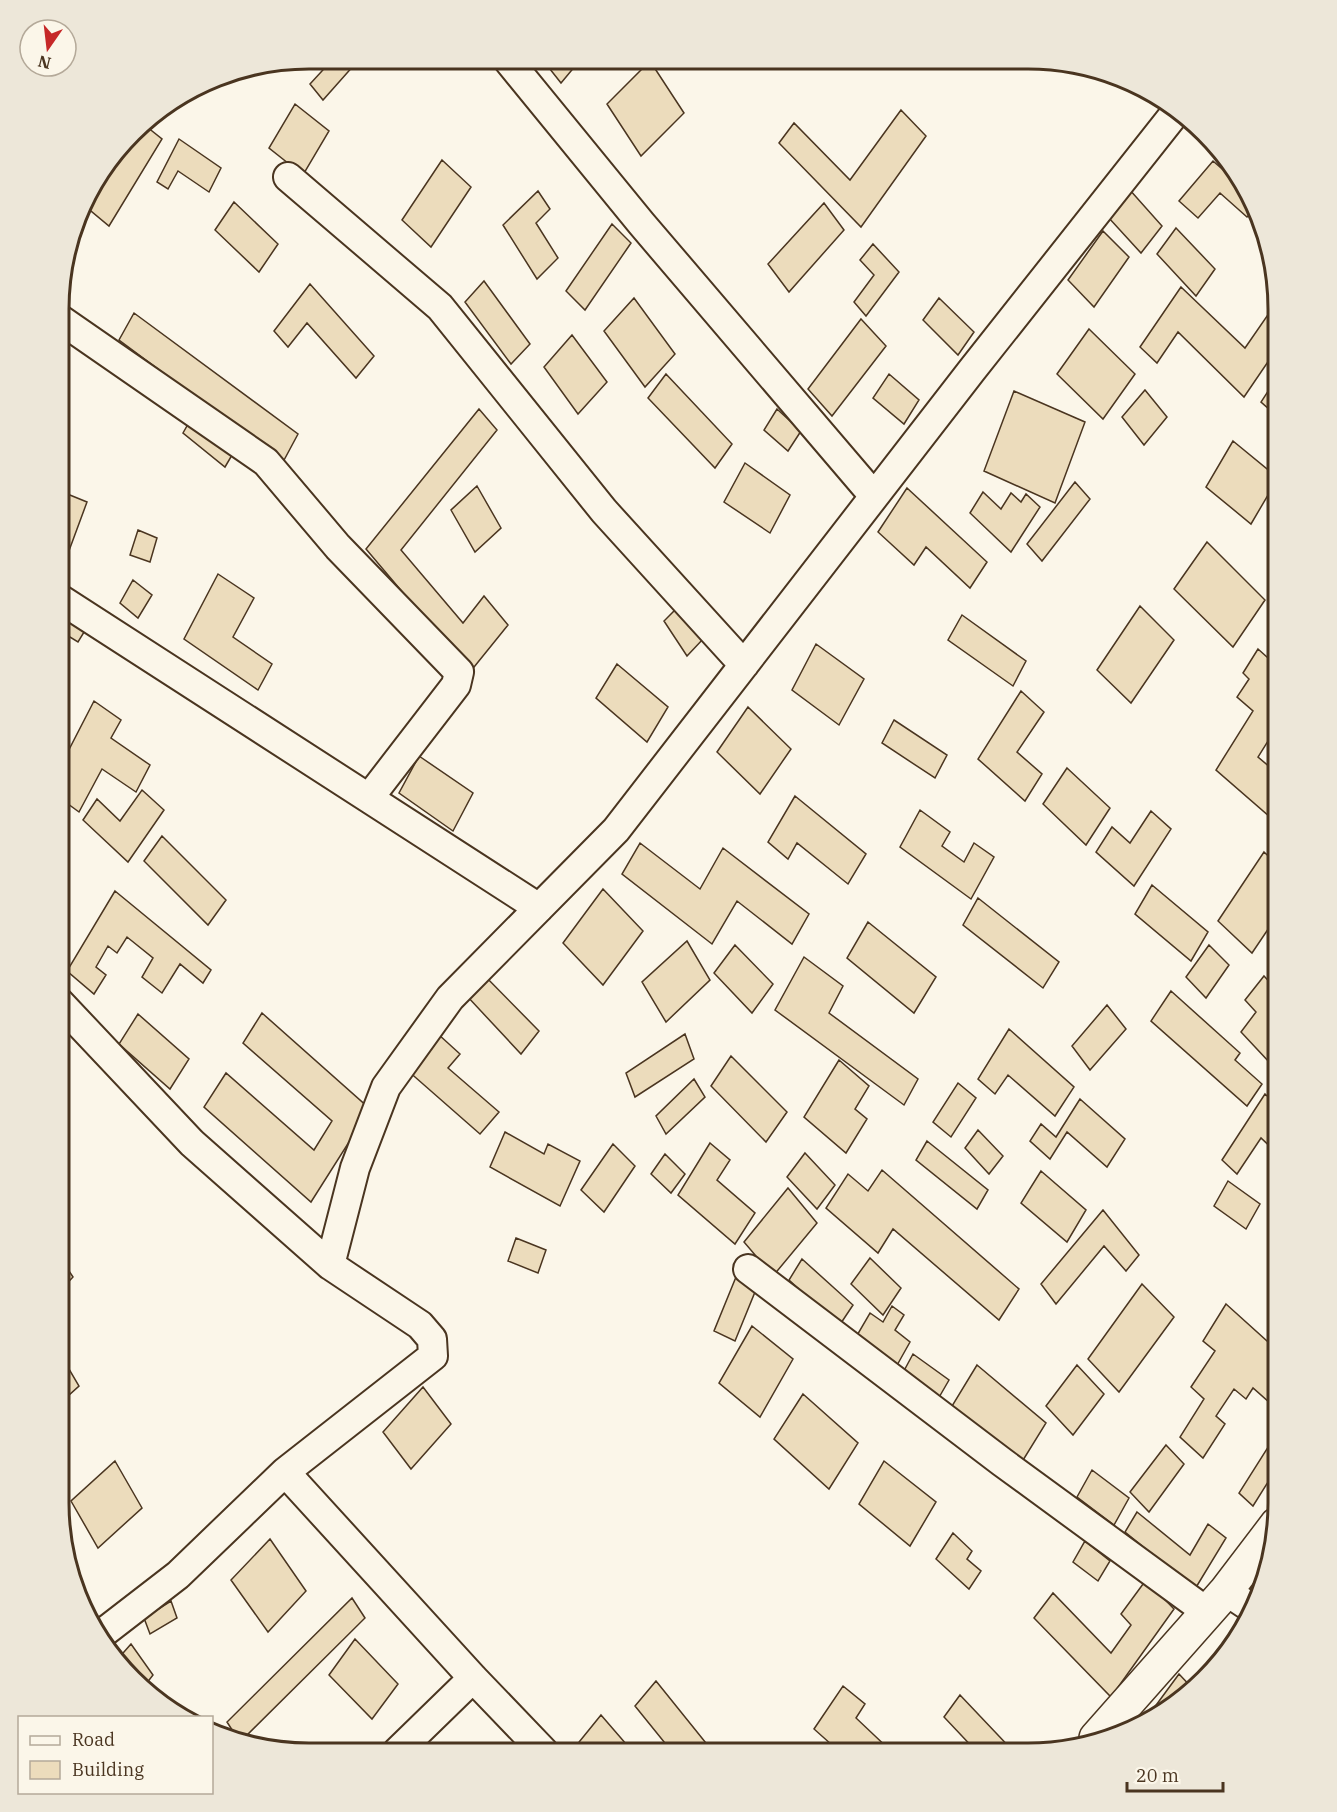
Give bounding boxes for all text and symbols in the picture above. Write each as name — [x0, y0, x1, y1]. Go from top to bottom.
north arrow — [18, 18, 78, 78]
text: N — [36, 51, 53, 74]
legend — [18, 1716, 213, 1794]
text: Road — [72, 1728, 115, 1751]
scale bar — [1127, 1755, 1223, 1793]
text: Building — [72, 1758, 144, 1781]
text: 20 m — [1136, 1764, 1179, 1787]

